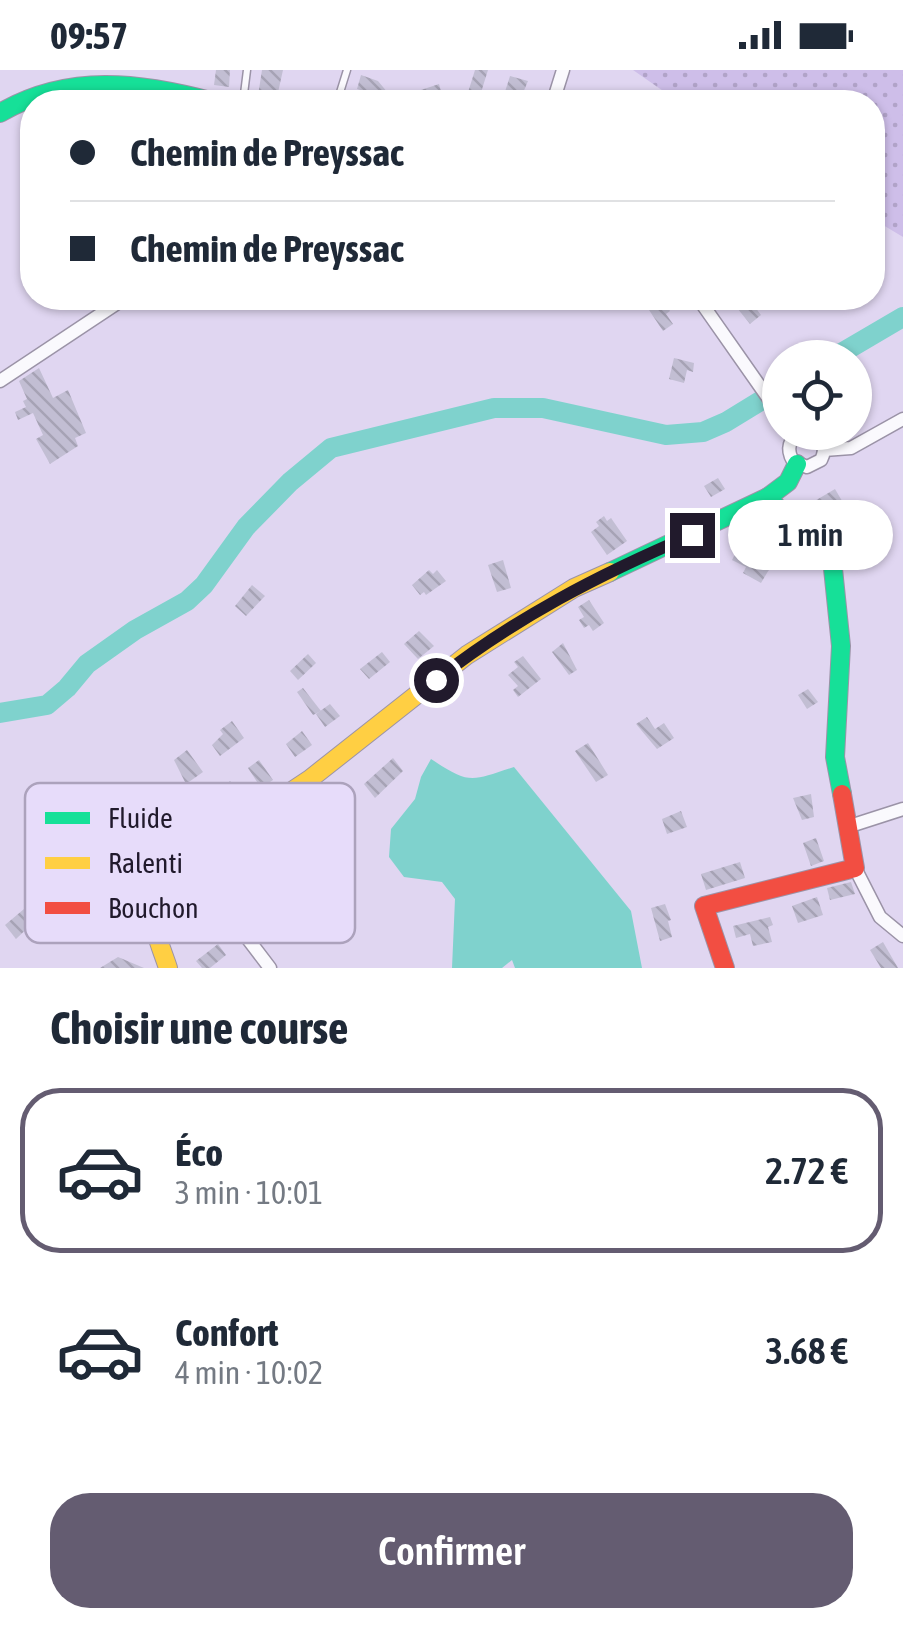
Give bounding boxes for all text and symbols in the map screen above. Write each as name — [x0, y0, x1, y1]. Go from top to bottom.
text: 09:57 — [50, 14, 128, 57]
text: Chemin de Preyssac — [130, 131, 404, 174]
text: Chemin de Preyssac — [130, 227, 404, 270]
map controls — [762, 340, 872, 450]
button: locate — [762, 340, 872, 450]
callout: 1 min — [727, 500, 892, 570]
route end — [670, 513, 715, 558]
text: 1 min — [778, 516, 843, 553]
route start — [414, 658, 459, 703]
legend — [25, 783, 355, 943]
text: Fluide — [108, 802, 173, 834]
text: Ralenti — [108, 847, 183, 879]
text: Bouchon — [108, 892, 199, 924]
text: Choisir une course — [50, 1002, 349, 1054]
icon: car — [55, 1126, 145, 1216]
text: Éco — [175, 1131, 223, 1174]
text: 2.72 € — [765, 1149, 848, 1192]
text: 3 min · 10:01 — [175, 1174, 323, 1211]
icon: car — [55, 1306, 145, 1396]
text: Confort — [175, 1311, 279, 1354]
text: 3.68 € — [765, 1329, 848, 1372]
text: 4 min · 10:02 — [175, 1354, 323, 1391]
button: Confirmer — [50, 1493, 853, 1608]

